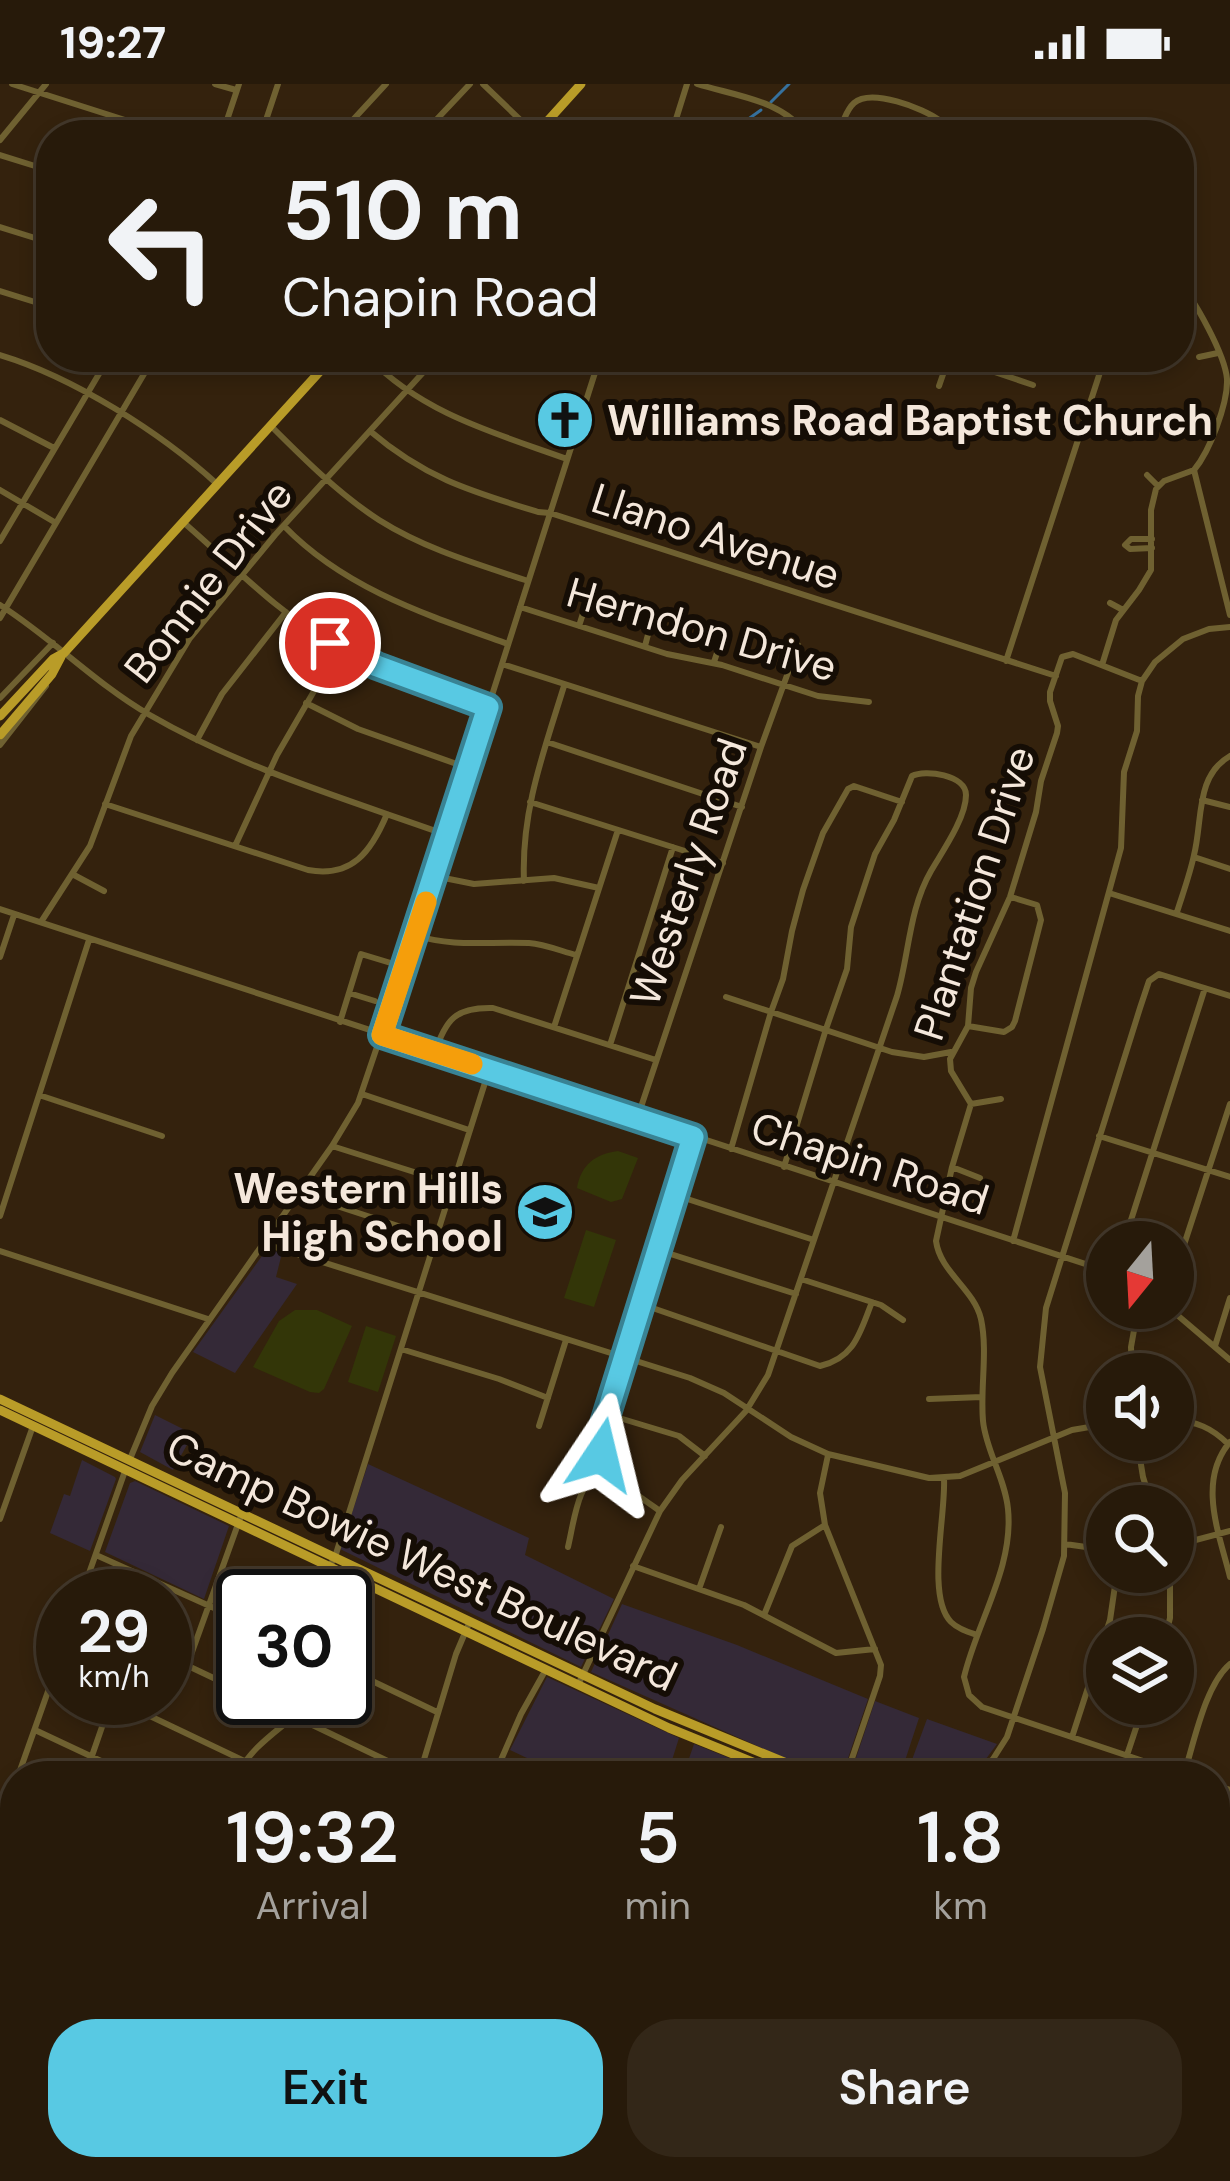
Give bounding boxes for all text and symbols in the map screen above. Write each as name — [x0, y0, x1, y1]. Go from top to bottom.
text: 19:27 — [60, 13, 166, 72]
text: 510 m — [282, 156, 523, 265]
icon: left — [84, 168, 240, 324]
text: Chapin Road — [282, 262, 599, 333]
church icon: Williams Road Baptist Church — [534, 389, 596, 451]
place label: Williams Road Baptist Church — [607, 393, 1213, 448]
street label: Bonnie Drive — [112, 469, 305, 694]
street label: Llano Avenue — [585, 471, 847, 602]
street label: Herndon Drive — [561, 565, 843, 694]
pin — [279, 592, 381, 694]
icon: arrive — [297, 610, 363, 676]
street label: Westerly Road — [617, 731, 760, 1013]
street label: Plantation Drive — [901, 739, 1048, 1047]
street label: Chapin Road — [744, 1099, 996, 1228]
place label: Western Hills High School — [233, 1161, 503, 1264]
school or university icon: Western Hills High School — [514, 1181, 576, 1243]
north arrow — [1086, 1221, 1194, 1329]
map controls — [1086, 1221, 1194, 1725]
button: sound — [1086, 1353, 1194, 1461]
position arrow — [538, 1392, 664, 1518]
street label: Camp Bowie West Boulevard — [158, 1419, 685, 1704]
button: search — [1086, 1485, 1194, 1593]
speed limit sign: 30 — [216, 1569, 372, 1725]
text: 29 — [78, 1592, 150, 1671]
button: layers — [1086, 1617, 1194, 1725]
text: km/h — [79, 1657, 149, 1696]
text: 19:32 — [226, 1791, 398, 1884]
text: 5 — [635, 1791, 680, 1884]
text: 1.8 — [917, 1791, 1004, 1884]
text: Arrival — [255, 1880, 369, 1931]
text: min — [624, 1880, 691, 1931]
text: km — [933, 1880, 988, 1931]
button: Exit — [48, 2019, 603, 2157]
button: Share — [627, 2019, 1182, 2157]

